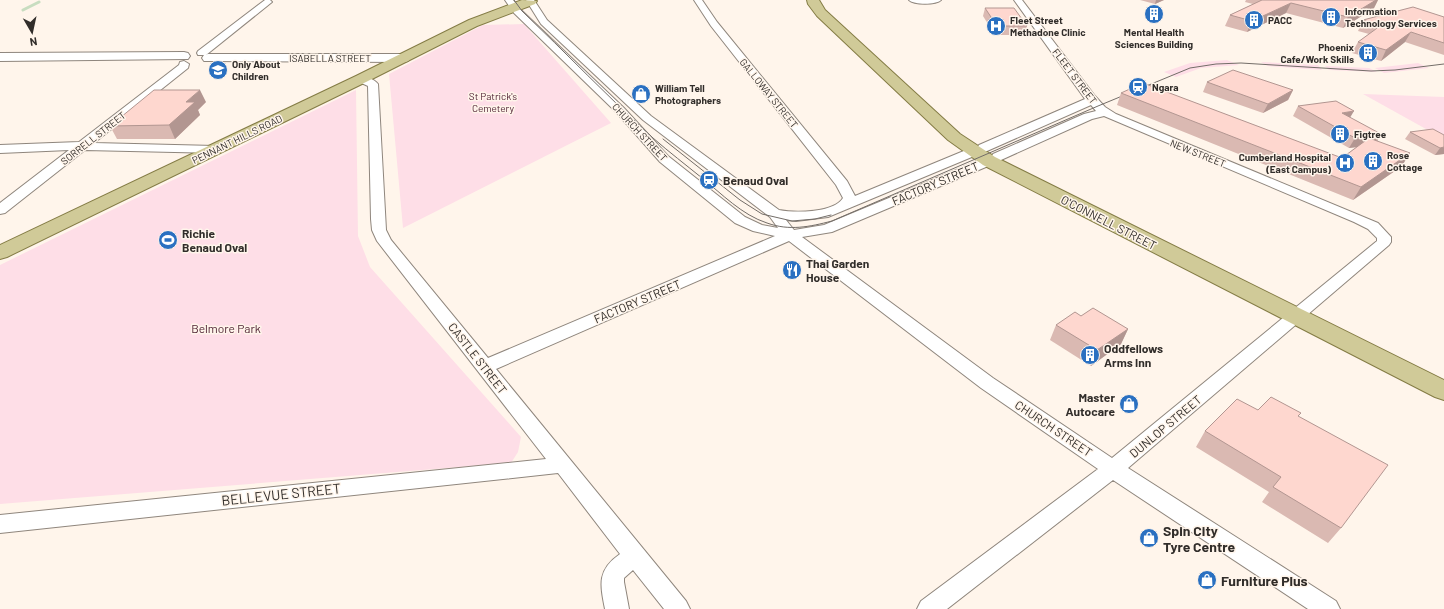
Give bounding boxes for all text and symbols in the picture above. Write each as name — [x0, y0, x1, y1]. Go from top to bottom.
building icon: Mental Health Sciences Building — [1143, 3, 1165, 25]
place label: Information Technology Services — [1345, 5, 1437, 29]
building icon: Information Technology Services — [1320, 6, 1342, 28]
building icon: PACC — [1243, 9, 1265, 31]
north arrow — [12, 12, 52, 52]
place label: Fleet Street Methadone Clinic — [1010, 14, 1086, 38]
place label: PACC — [1268, 14, 1292, 26]
hospital icon: Fleet Street Methadone Clinic — [985, 15, 1007, 37]
place label: Mental Health Sciences Building — [1115, 26, 1194, 50]
text: N — [29, 35, 38, 49]
place label: Phoenix Cafe/Work Skills — [1280, 41, 1355, 65]
building icon: Phoenix Cafe/Work Skills — [1357, 42, 1379, 64]
street label: FLEET STREET — [1050, 46, 1100, 106]
street label: ISABELLA STREET — [289, 52, 371, 64]
street label: GALLOWAY STREET — [737, 56, 801, 130]
place label: Only About Children — [232, 58, 281, 82]
school or university icon: Only About Children — [207, 59, 229, 81]
station icon: Ngara — [1127, 76, 1149, 98]
place label: Ngara — [1152, 81, 1179, 93]
place label: William Tell Photographers — [655, 82, 721, 106]
shop icon: William Tell Photographers — [630, 83, 652, 105]
park label: St Patrick's Cemetery — [469, 90, 517, 114]
street label: CHURCH STREET — [610, 100, 670, 164]
street label: SORRELL STREET — [58, 109, 128, 167]
street label: PENNANT HILLS ROAD — [190, 112, 284, 166]
building icon: Figtree — [1329, 123, 1351, 145]
place label: Figtree — [1354, 128, 1387, 140]
street label: NEW STREET — [1168, 136, 1228, 170]
place label: Rose Cottage — [1387, 149, 1423, 173]
building icon: Rose Cottage — [1362, 150, 1384, 172]
place label: Cumberland Hospital (East Campus) — [1239, 151, 1332, 175]
hospital icon: Cumberland Hospital (East Campus) — [1334, 152, 1356, 174]
street label: FACTORY STREET — [889, 158, 981, 208]
station icon: Benaud Oval — [698, 169, 720, 191]
place label: Benaud Oval — [723, 173, 788, 187]
street label: O'CONNELL STREET — [1059, 192, 1159, 252]
place label: Richie Benaud Oval — [182, 226, 247, 254]
sports icon: Richie Benaud Oval — [157, 229, 179, 251]
place label: Thai Garden House — [806, 256, 869, 284]
restaurant icon: Thai Garden House — [781, 259, 803, 281]
street label: FACTORY STREET — [591, 276, 683, 326]
street label: CASTLE STREET — [446, 320, 510, 397]
park label: Belmore Park — [191, 321, 261, 335]
place label: Oddfellows Arms Inn — [1104, 341, 1163, 369]
building icon: Oddfellows Arms Inn — [1079, 344, 1101, 366]
place label: Master Autocare — [1065, 390, 1115, 418]
street label: DUNLOP STREET — [1126, 392, 1204, 460]
shop icon: Master Autocare — [1118, 393, 1140, 415]
street label: CHURCH STREET — [1013, 397, 1095, 459]
street label: BELLEVUE STREET — [221, 479, 341, 509]
place label: Spin City Tyre Centre — [1163, 522, 1235, 555]
shop icon: Spin City Tyre Centre — [1138, 527, 1160, 549]
shop icon: Furniture Plus — [1196, 569, 1218, 591]
place label: Furniture Plus — [1221, 572, 1308, 589]

